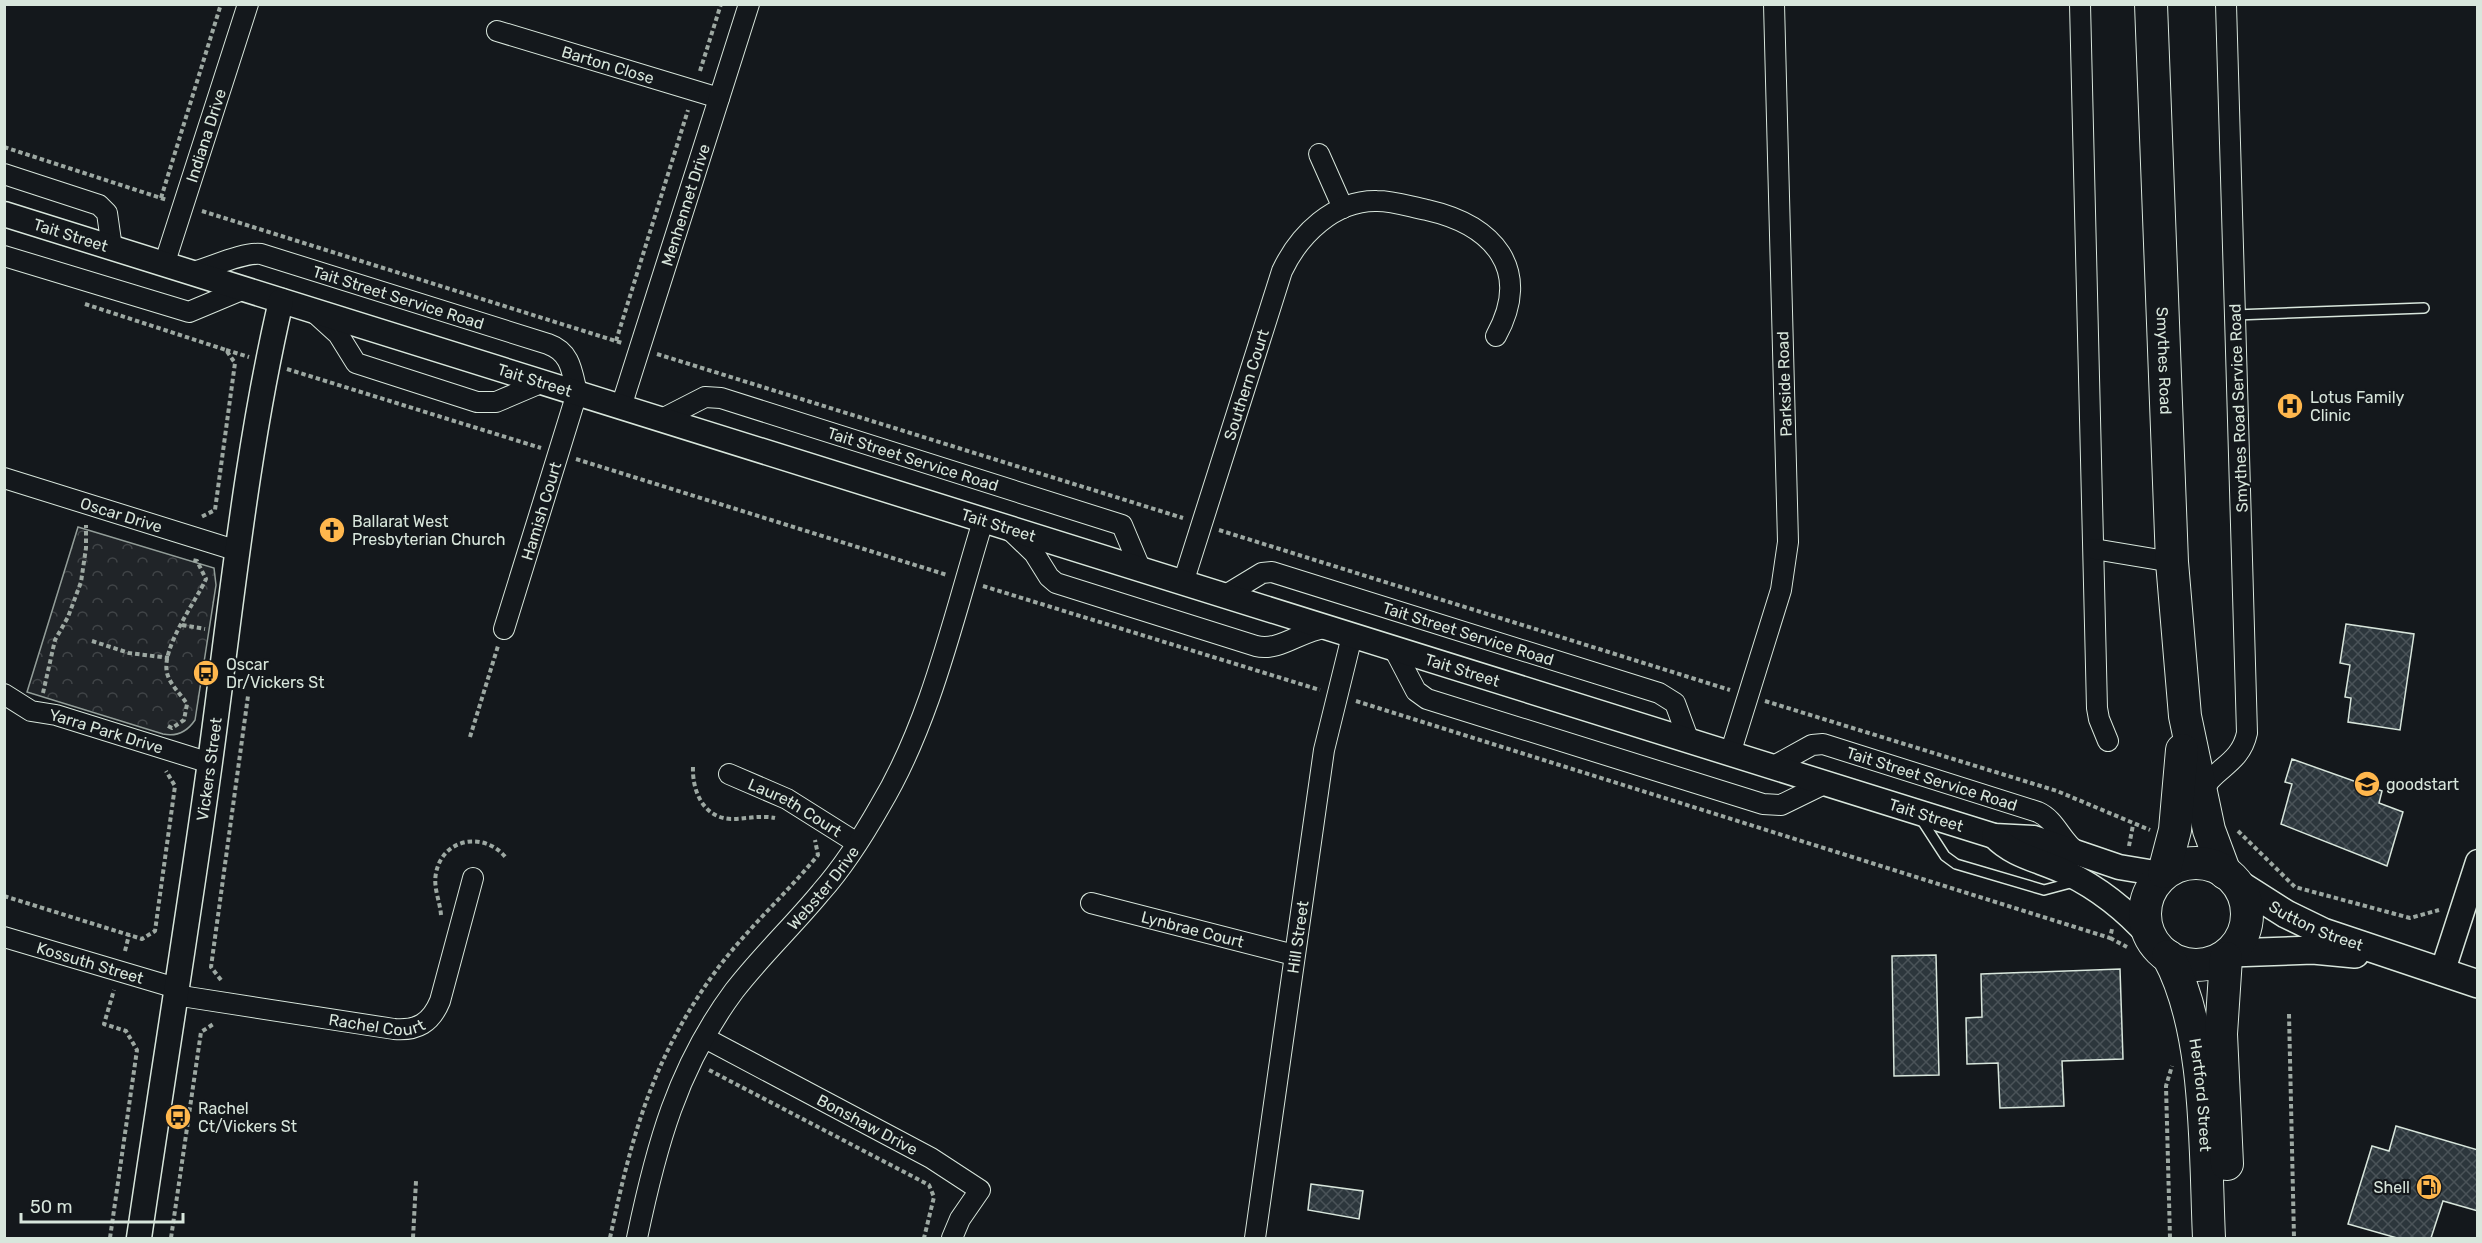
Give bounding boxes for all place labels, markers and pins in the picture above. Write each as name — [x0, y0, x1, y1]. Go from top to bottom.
place label: Lotus Family Clinic — [2310, 388, 2405, 425]
hospital icon: Lotus Family Clinic — [2275, 391, 2305, 421]
place label: Ballarat West Presbyterian Church — [352, 512, 506, 549]
church icon: Ballarat West Presbyterian Church — [317, 515, 347, 545]
place label: Oscar Dr/Vickers St — [226, 655, 324, 692]
bus stop icon: Oscar Dr/Vickers St — [191, 658, 221, 688]
school or university icon: goodstart — [2352, 769, 2382, 799]
place label: goodstart — [2386, 775, 2459, 794]
place label: Rachel Ct/Vickers St — [198, 1099, 297, 1136]
bus stop icon: Rachel Ct/Vickers St — [163, 1102, 193, 1132]
fuel station icon: Shell — [2414, 1172, 2444, 1202]
place label: Shell — [2374, 1178, 2410, 1197]

